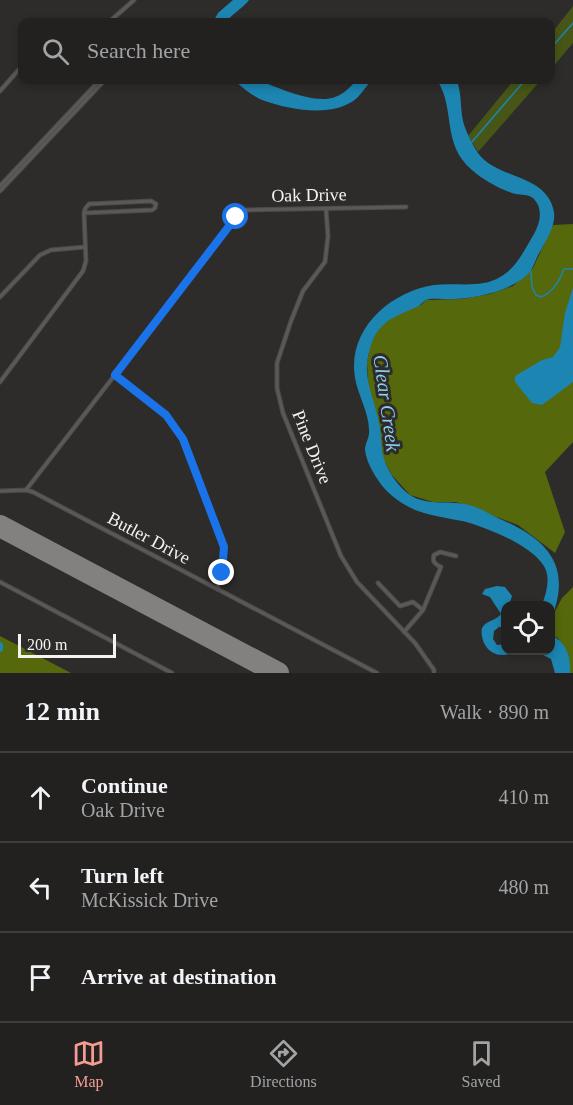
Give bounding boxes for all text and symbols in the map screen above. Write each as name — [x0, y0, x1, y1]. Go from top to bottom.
search box — [18, 18, 555, 84]
icon: search — [39, 35, 72, 68]
text: Search here — [87, 38, 190, 63]
street label: Oak Drive — [271, 184, 347, 206]
route start — [222, 203, 248, 229]
water label: Clear Creek — [369, 353, 405, 454]
street label: Pine Drive — [288, 407, 336, 487]
street label: Butler Drive — [104, 508, 194, 568]
route end — [208, 559, 234, 585]
map controls — [501, 601, 555, 655]
button: locate — [501, 601, 555, 655]
scale bar — [18, 631, 116, 658]
text: 200 m — [27, 636, 67, 653]
text: 12 min — [24, 697, 100, 726]
text: Walk · 890 m — [440, 701, 549, 723]
text: Continue — [81, 773, 168, 798]
icon: ahead — [24, 781, 57, 814]
text: 410 m — [498, 786, 549, 808]
text: Oak Drive — [81, 799, 165, 821]
text: Turn left — [81, 863, 164, 888]
icon: left — [24, 871, 57, 904]
text: 480 m — [498, 876, 549, 898]
text: McKissick Drive — [81, 889, 218, 911]
icon: arrive — [24, 961, 57, 994]
text: Arrive at destination — [81, 964, 277, 989]
tab: Map — [72, 1037, 105, 1091]
tab: Directions — [250, 1037, 317, 1091]
tab: Saved — [461, 1037, 501, 1091]

